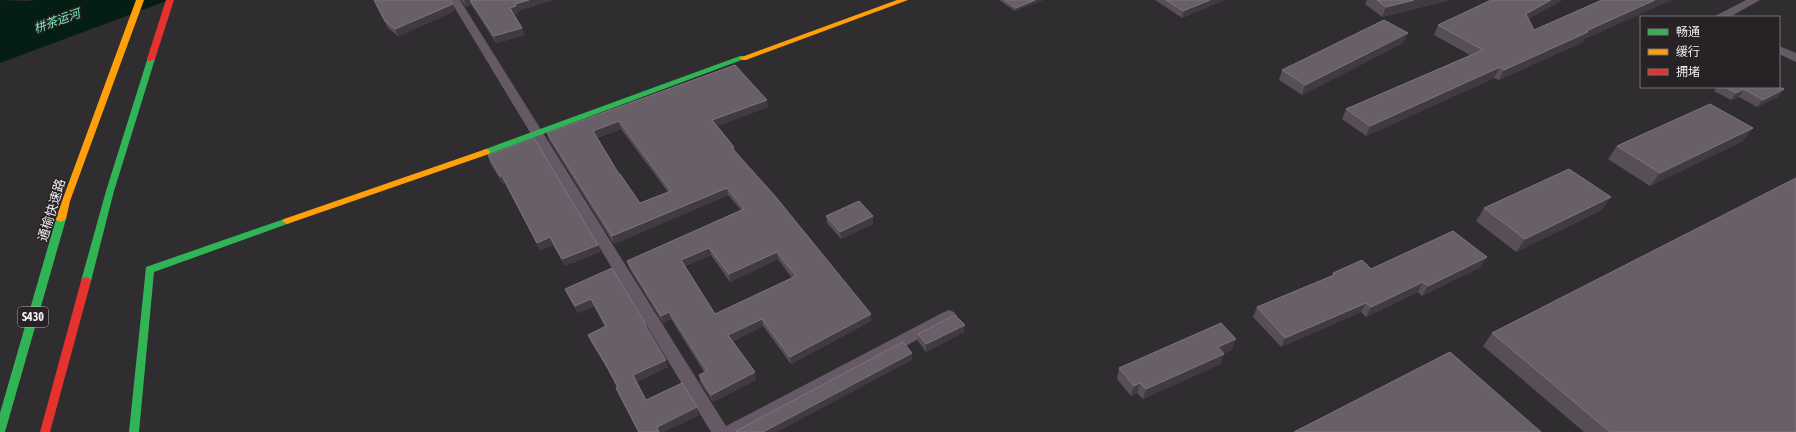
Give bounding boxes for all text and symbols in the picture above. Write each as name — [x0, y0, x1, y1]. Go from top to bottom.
water label: 栟茶运河 — [32, 6, 84, 36]
legend — [1640, 16, 1780, 88]
text: 畅通 — [1676, 25, 1700, 39]
text: 缓行 — [1676, 45, 1700, 59]
text: 拥堵 — [1676, 65, 1700, 79]
street label: 通榆快速路 — [35, 177, 68, 243]
road number: S430 — [18, 307, 48, 327]

